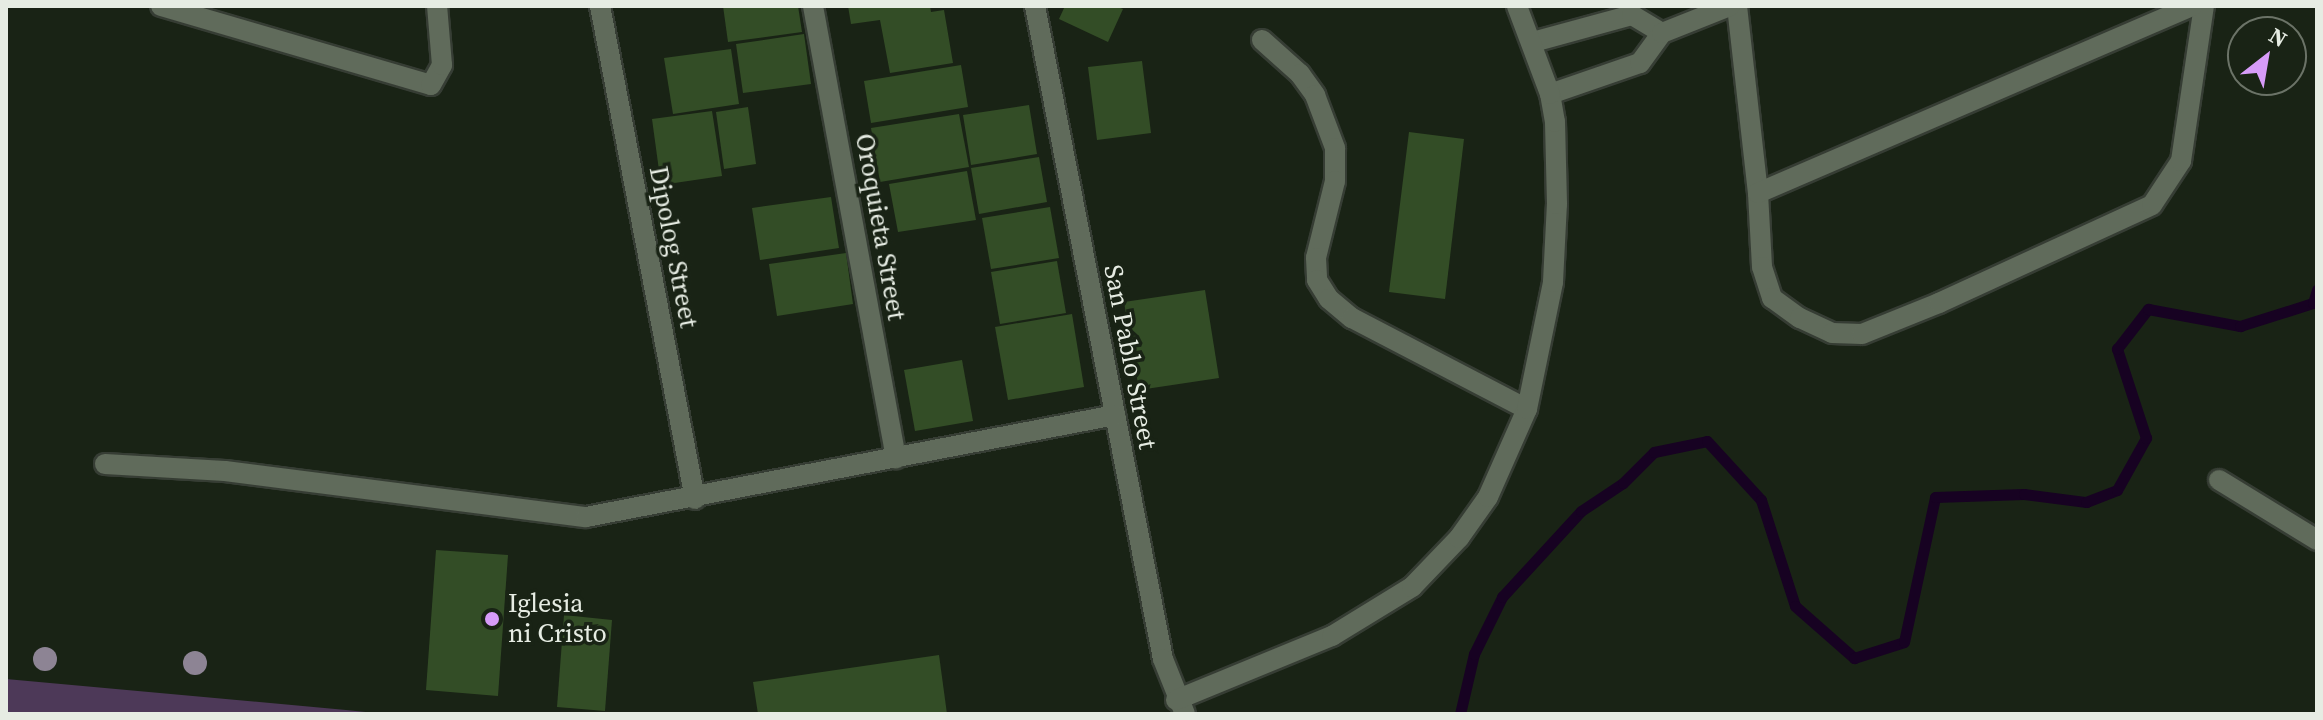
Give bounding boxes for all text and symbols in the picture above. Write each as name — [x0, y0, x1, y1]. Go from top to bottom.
north arrow — [2227, 16, 2307, 96]
text: N — [2264, 20, 2293, 54]
street label: Oroquieta Street — [848, 131, 912, 323]
street label: Dipolog Street — [642, 164, 704, 330]
street label: San Pablo Street — [1097, 262, 1163, 452]
place label: Iglesia ni Cristo — [508, 588, 607, 650]
marker: Iglesia ni Cristo — [483, 610, 501, 628]

